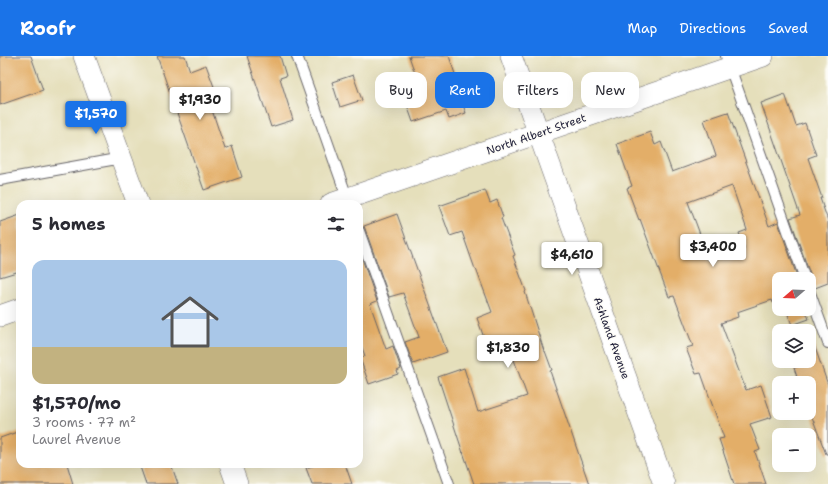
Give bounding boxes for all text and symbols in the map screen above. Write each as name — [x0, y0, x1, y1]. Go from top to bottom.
text: Roofr — [20, 16, 76, 41]
text: Map — [628, 19, 658, 37]
text: Directions — [680, 19, 746, 37]
text: Saved — [768, 19, 808, 37]
chip: Buy — [375, 72, 427, 108]
chip: Rent — [435, 72, 495, 108]
chip: Filters — [503, 72, 573, 108]
chip: New — [581, 72, 639, 108]
pin: $1,930 — [167, 87, 233, 121]
text: $1,930 — [179, 91, 221, 108]
pin: $1,570 — [63, 101, 129, 135]
text: $1,570 — [74, 105, 118, 122]
street label: North Albert Street — [484, 110, 588, 159]
text: 5 homes — [32, 213, 105, 235]
icon: filters — [325, 213, 347, 235]
pin: $3,400 — [680, 234, 746, 268]
text: $3,400 — [689, 238, 737, 255]
pin: $4,610 — [539, 242, 605, 276]
text: $4,610 — [550, 246, 594, 263]
north arrow — [772, 272, 816, 316]
map controls — [772, 272, 816, 472]
icon: home — [154, 286, 226, 358]
street label: Ashland Avenue — [590, 295, 633, 381]
button: layers — [772, 324, 816, 368]
pin: $1,830 — [475, 335, 541, 369]
text: $1,830 — [486, 339, 530, 356]
button: + — [772, 376, 816, 420]
text: $1,570/mo — [32, 392, 121, 414]
text: 3 rooms · 77 m² — [32, 414, 136, 431]
button: − — [772, 428, 816, 472]
text: Laurel Avenue — [32, 431, 121, 448]

